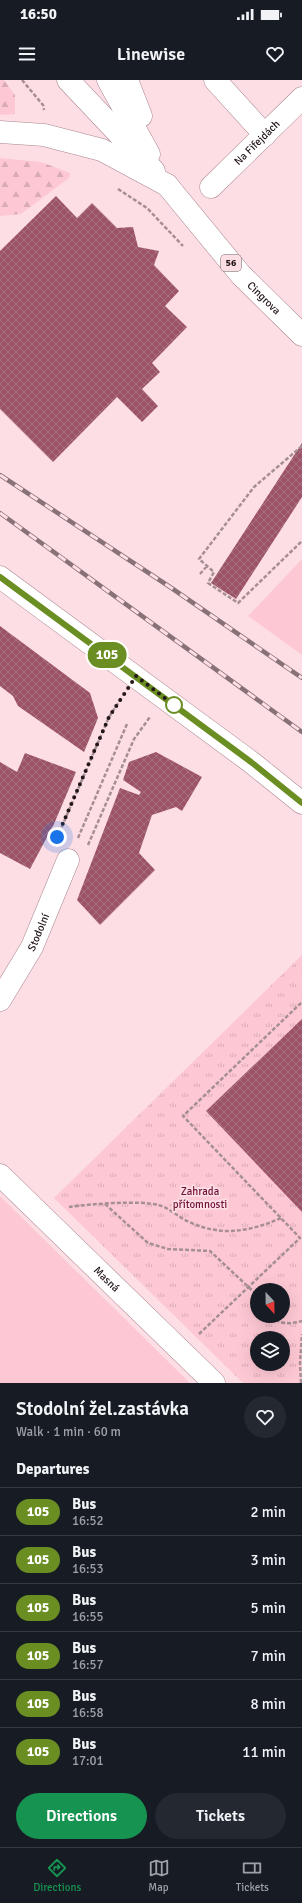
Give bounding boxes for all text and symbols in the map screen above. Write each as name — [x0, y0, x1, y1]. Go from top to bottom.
text: 16:50 — [20, 5, 57, 23]
icon: menu — [16, 43, 38, 65]
text: Linewise — [117, 43, 185, 65]
icon: heart — [264, 43, 286, 65]
street label: Na Fifejdách — [231, 117, 282, 167]
road number: 56 — [221, 255, 241, 271]
street label: Cingrova — [245, 279, 284, 317]
line badge: 105 — [84, 642, 130, 668]
text: 105 — [96, 646, 118, 663]
unlabelled marker — [165, 696, 183, 714]
your location — [47, 827, 67, 847]
street label: Stodolní — [25, 911, 52, 953]
park label: Zahrada přítomnosti — [173, 1185, 227, 1211]
street label: Masná — [91, 1263, 123, 1295]
north arrow — [250, 1283, 290, 1323]
map controls — [250, 1283, 290, 1371]
button: layers — [250, 1331, 290, 1371]
button: heart — [244, 1396, 286, 1438]
text: Stodolní žel.zastávka — [16, 1397, 189, 1421]
text: Walk · 1 min · 60 m — [16, 1424, 121, 1440]
text: Departures — [16, 1460, 89, 1478]
text: Bus — [72, 1495, 96, 1513]
text: 105 — [27, 1503, 49, 1520]
text: 2 min — [250, 1503, 286, 1521]
text: 16:52 — [72, 1513, 104, 1529]
text: Bus — [72, 1543, 96, 1561]
text: 105 — [27, 1551, 49, 1568]
text: 3 min — [250, 1551, 286, 1569]
text: 16:53 — [72, 1561, 104, 1577]
text: Bus — [72, 1591, 96, 1609]
text: 105 — [27, 1599, 49, 1616]
text: 5 min — [250, 1599, 286, 1617]
text: 16:55 — [72, 1609, 104, 1625]
text: Bus — [72, 1639, 96, 1657]
text: 105 — [27, 1647, 49, 1664]
text: 7 min — [250, 1647, 286, 1665]
text: 16:57 — [72, 1657, 104, 1673]
text: Bus — [72, 1687, 96, 1705]
text: 105 — [27, 1695, 49, 1712]
text: 8 min — [250, 1695, 286, 1713]
text: 16:58 — [72, 1705, 104, 1721]
text: Bus — [72, 1735, 96, 1753]
text: 105 — [27, 1743, 49, 1760]
text: 11 min — [242, 1743, 286, 1761]
text: 17:01 — [72, 1753, 104, 1769]
button: Directions — [16, 1793, 147, 1839]
button: Tickets — [155, 1793, 286, 1839]
tab: Directions — [33, 1857, 81, 1894]
tab: Map — [148, 1857, 170, 1894]
tab: Tickets — [236, 1857, 269, 1894]

